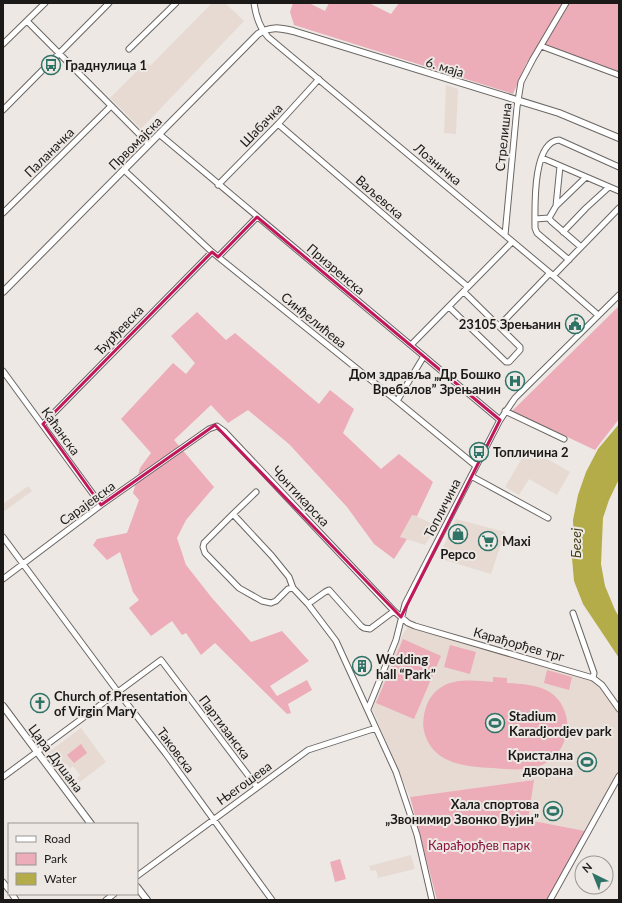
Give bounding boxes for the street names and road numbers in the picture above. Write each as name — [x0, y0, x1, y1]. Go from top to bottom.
street label: 6. маја — [424, 54, 466, 80]
street label: Шабачка — [236, 100, 286, 150]
street label: Стрелишна — [491, 102, 515, 172]
street label: Првомајска — [105, 113, 165, 173]
street label: Паланачка — [21, 124, 77, 180]
street label: Лозничка — [410, 139, 465, 188]
street label: Ваљевска — [353, 172, 407, 222]
street label: Призренска — [304, 240, 368, 298]
street label: Синђелићева — [278, 289, 350, 351]
street label: Ђурђевска — [91, 302, 147, 358]
street label: Каћанска — [38, 404, 84, 458]
street label: Чонтикарска — [269, 462, 333, 530]
street label: Топличина — [420, 476, 464, 540]
street label: Сарајевска — [56, 478, 118, 528]
street label: Карађорђев трг — [472, 623, 567, 665]
street label: Партизанска — [196, 692, 254, 762]
street label: Цара Душана — [25, 721, 87, 795]
street label: Таковска — [154, 724, 198, 776]
street label: Његошева — [213, 758, 275, 808]

